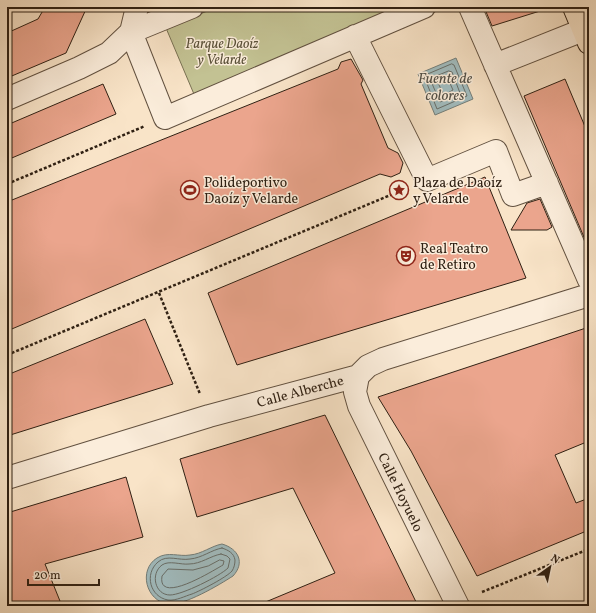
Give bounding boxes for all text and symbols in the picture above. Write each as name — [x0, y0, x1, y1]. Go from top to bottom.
park label: Parque Daoíz y Velarde — [186, 35, 259, 70]
water label: Fuente de colores — [418, 69, 473, 107]
place label: Polideportivo Daoíz y Velarde — [204, 174, 299, 209]
place label: Plaza de Daoíz y Velarde — [413, 174, 502, 209]
sports icon: Polideportivo Daoíz y Velarde — [179, 179, 201, 201]
place icon: Plaza de Daoíz y Velarde — [388, 179, 410, 201]
place label: Real Teatro de Retiro — [420, 240, 488, 275]
theatre icon: Real Teatro de Retiro — [395, 245, 417, 267]
street label: Calle Alberche — [255, 372, 346, 413]
street label: Calle Hoyuelo — [372, 450, 427, 535]
north arrow — [530, 547, 570, 587]
text: N — [547, 551, 562, 568]
scale bar — [28, 561, 99, 587]
text: 20 m — [34, 568, 61, 584]

